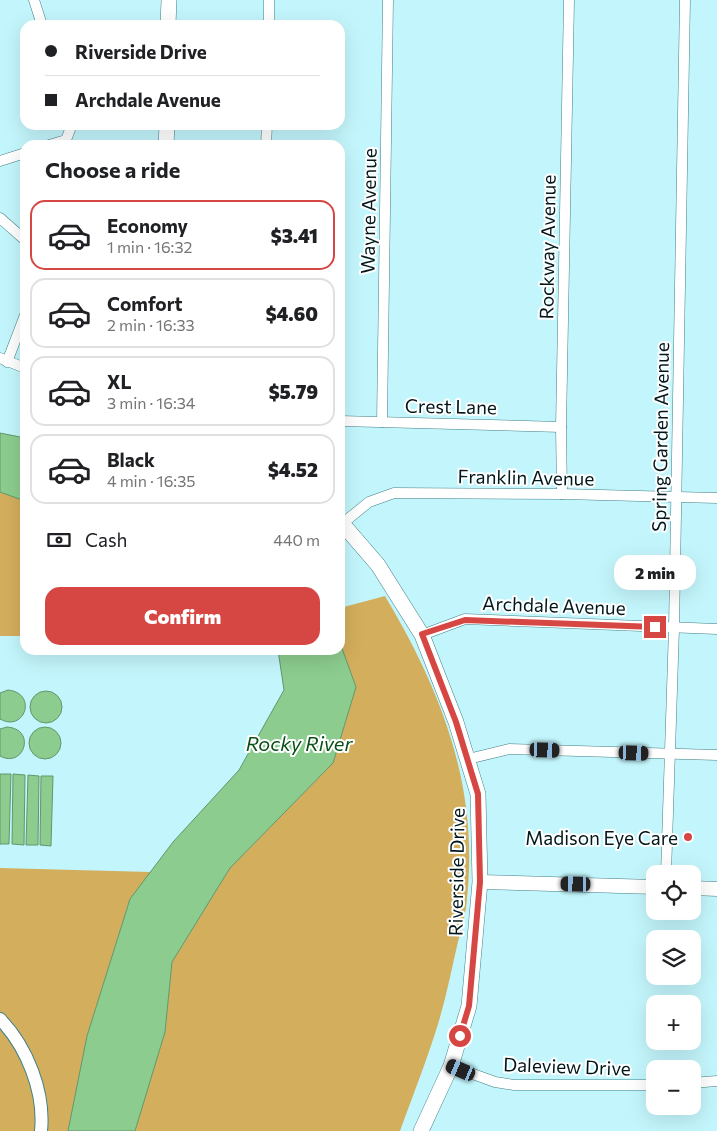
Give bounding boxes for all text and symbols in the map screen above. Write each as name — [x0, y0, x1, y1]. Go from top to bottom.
text: Riverside Drive — [75, 40, 207, 63]
text: Archdale Avenue — [75, 88, 221, 111]
street label: Wayne Avenue — [355, 148, 381, 274]
text: Choose a ride — [45, 156, 180, 183]
street label: Rockway Avenue — [534, 174, 560, 320]
icon: car — [47, 213, 92, 258]
text: Economy — [107, 214, 188, 237]
text: $3.41 — [271, 224, 318, 247]
text: 1 min · 16:32 — [107, 237, 192, 256]
icon: car — [47, 291, 92, 336]
text: Comfort — [107, 292, 183, 315]
text: $4.60 — [265, 302, 318, 325]
text: 2 min · 16:33 — [107, 315, 195, 334]
street label: Spring Garden Avenue — [647, 342, 673, 532]
icon: car — [47, 369, 92, 414]
text: XL — [107, 370, 132, 393]
text: $5.79 — [269, 380, 318, 403]
text: 3 min · 16:34 — [107, 393, 195, 412]
street label: Crest Lane — [405, 394, 497, 418]
icon: car — [47, 447, 92, 492]
text: Black — [107, 448, 155, 471]
text: $4.52 — [268, 458, 318, 481]
street label: Franklin Avenue — [457, 464, 595, 490]
text: 4 min · 16:35 — [107, 471, 195, 490]
icon: cash — [45, 526, 73, 554]
text: Cash — [85, 528, 127, 551]
text: 440 m — [273, 530, 320, 549]
callout: 2 min — [614, 554, 696, 590]
text: 2 min — [635, 563, 675, 582]
button: Confirm — [45, 587, 320, 645]
street label: Archdale Avenue — [482, 591, 626, 619]
route end — [644, 616, 666, 638]
water label: Rocky River — [246, 731, 353, 755]
car — [529, 742, 560, 758]
car — [618, 745, 649, 761]
street label: Riverside Drive — [443, 808, 469, 936]
place label: Madison Eye Care — [525, 826, 678, 849]
marker: Madison Eye Care — [682, 831, 694, 843]
map controls — [646, 865, 701, 1115]
button: locate — [646, 865, 701, 920]
car — [560, 876, 591, 892]
button: layers — [646, 930, 701, 985]
button: + — [646, 995, 701, 1050]
route start — [449, 1025, 471, 1047]
street label: Daleview Drive — [503, 1052, 631, 1080]
car — [444, 1057, 477, 1083]
button: − — [646, 1060, 701, 1115]

